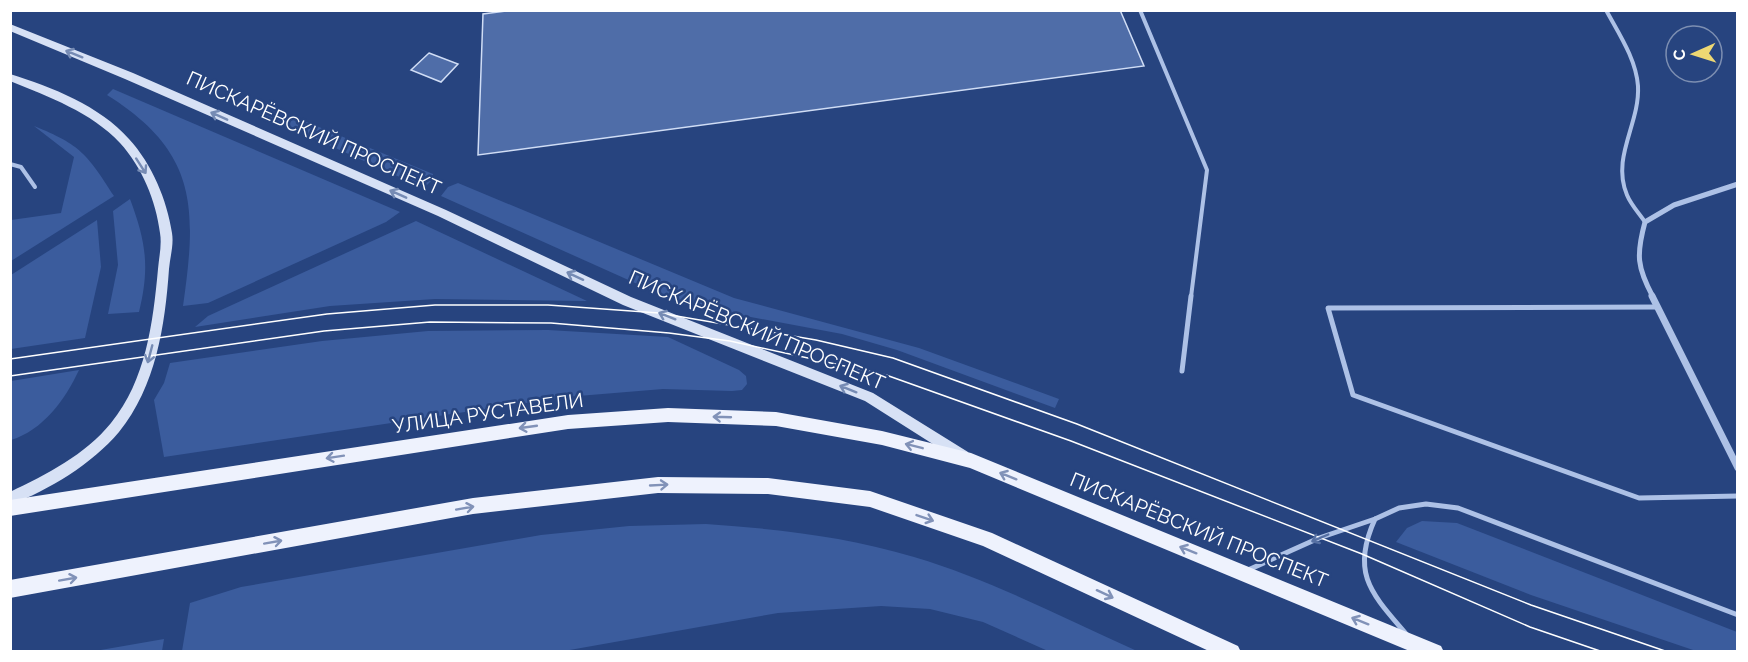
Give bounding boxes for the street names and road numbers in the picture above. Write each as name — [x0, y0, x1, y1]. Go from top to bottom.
street label: ПИСКАРЁВСКИЙ ПРОСПЕКТ — [183, 66, 445, 200]
street label: ПИСКАРЁВСКИЙ ПРОСПЕКТ — [625, 265, 889, 395]
street label: УЛИЦА РУСТАВЕЛИ — [391, 388, 585, 438]
street label: ПИСКАРЁВСКИЙ ПРОСПЕКТ — [1067, 467, 1331, 593]

